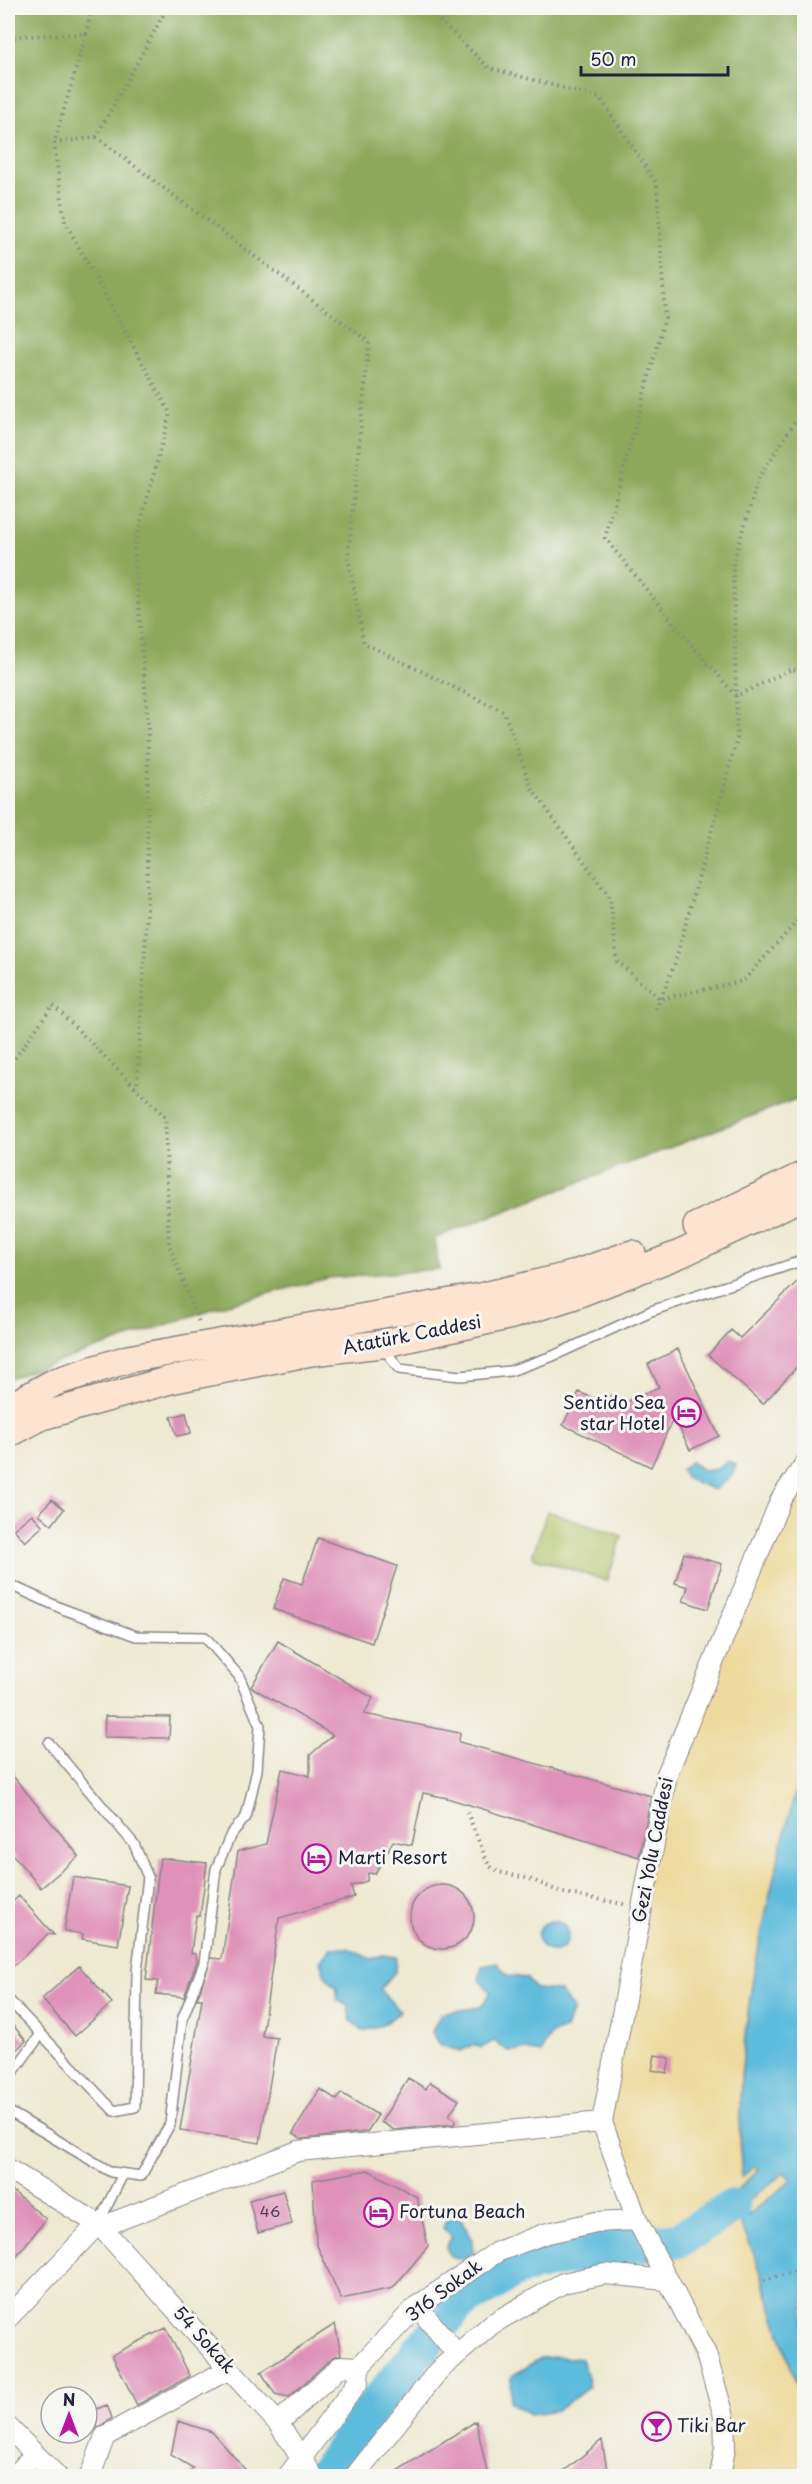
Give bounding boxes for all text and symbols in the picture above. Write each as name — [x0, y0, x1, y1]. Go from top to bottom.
scale bar — [581, 39, 728, 77]
text: 50 m — [590, 45, 637, 72]
street label: Atatürk Caddesi — [340, 1307, 483, 1360]
place label: Sentido Sea star Hotel — [563, 1388, 666, 1436]
hotel icon: Sentido Sea star Hotel — [670, 1397, 702, 1429]
street label: Gezi Yolu Caddesi — [624, 1775, 679, 1925]
hotel icon: Marti Resort — [301, 1842, 333, 1874]
place label: Marti Resort — [338, 1843, 447, 1870]
hotel icon: Fortuna Beach — [362, 2196, 394, 2228]
place label: Fortuna Beach — [399, 2197, 525, 2224]
house number: 46 — [260, 2199, 280, 2222]
street label: 316 Sokak — [399, 2252, 487, 2328]
street label: 54 Sokak — [167, 2299, 243, 2379]
north arrow — [39, 2385, 99, 2445]
text: N — [63, 2387, 75, 2411]
bar icon: Tiki Bar — [640, 2410, 672, 2442]
place label: Tiki Bar — [677, 2411, 747, 2438]

